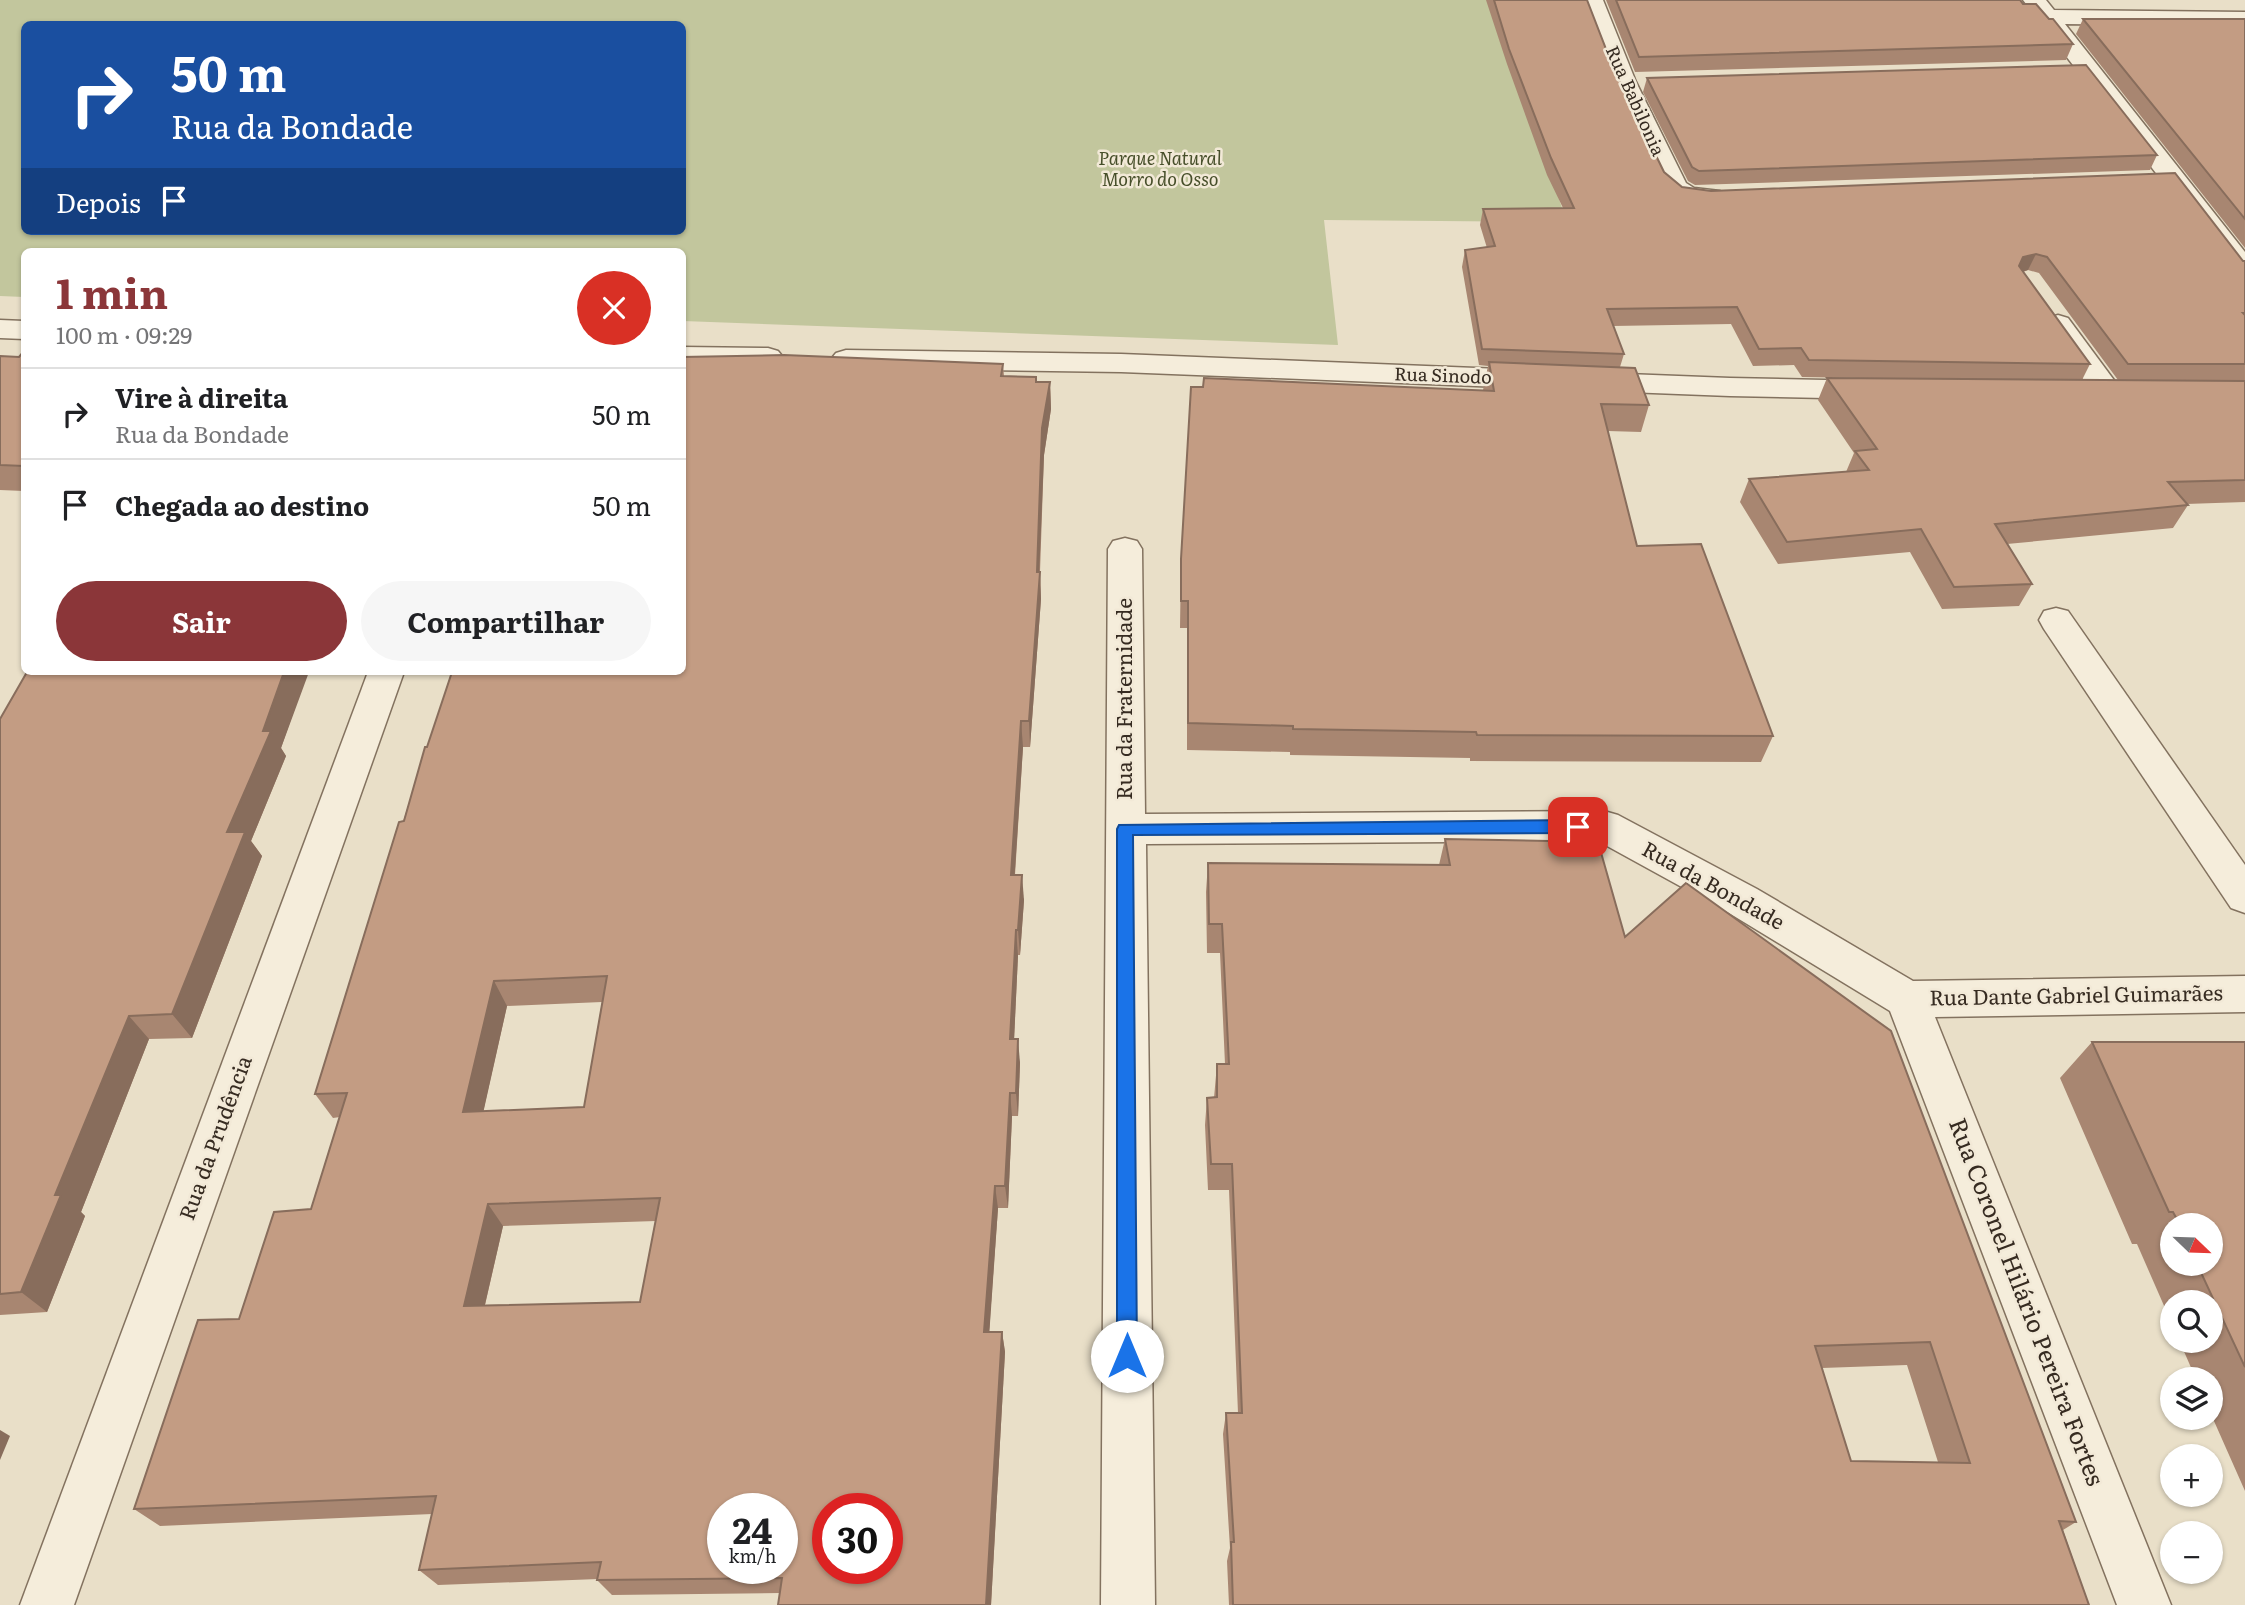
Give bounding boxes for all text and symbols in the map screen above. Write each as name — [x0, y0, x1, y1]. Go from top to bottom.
text: 50 m — [171, 34, 287, 107]
street label: Rua Babilonia — [1600, 41, 1673, 160]
icon: right — [56, 49, 147, 140]
text: Rua da Bondade — [171, 101, 413, 149]
park label: Parque Natural Morro do Osso — [1098, 144, 1223, 192]
text: Depois — [56, 182, 141, 221]
icon: arrive — [155, 182, 193, 220]
text: 1 min — [56, 260, 168, 322]
button: close — [577, 271, 651, 345]
text: 100 m · 09:29 — [56, 317, 192, 351]
street label: Rua Sinodo — [1394, 359, 1492, 390]
text: Vire à direita — [115, 377, 288, 416]
text: 50 m — [592, 394, 651, 433]
icon: right — [56, 395, 94, 433]
text: Rua da Bondade — [115, 416, 289, 450]
text: Chegada ao destino — [115, 485, 369, 524]
text: 50 m — [592, 485, 651, 524]
icon: arrive — [56, 486, 94, 524]
button: Sair — [56, 581, 347, 661]
button: Compartilhar — [361, 581, 651, 661]
street label: Rua da Fraternidade — [1107, 598, 1138, 800]
pin — [1548, 797, 1608, 857]
icon: arrive — [1559, 808, 1597, 846]
street label: Rua da Bondade — [1637, 832, 1791, 936]
street label: Rua Dante Gabriel Guimarães — [1929, 975, 2223, 1012]
street label: Rua da Prudência — [169, 1050, 258, 1224]
street label: Rua Coronel Hilário Pereira Fortes — [1942, 1112, 2115, 1490]
north arrow — [2160, 1213, 2222, 1276]
map controls — [2160, 1213, 2223, 1584]
button: search — [2160, 1290, 2223, 1353]
position arrow — [1090, 1319, 1164, 1393]
button: layers — [2160, 1367, 2223, 1430]
button: + — [2160, 1444, 2223, 1507]
speed limit sign: 30 — [812, 1493, 903, 1584]
text: 24 — [733, 1503, 772, 1555]
button: − — [2160, 1521, 2223, 1584]
text: km/h — [729, 1542, 776, 1569]

